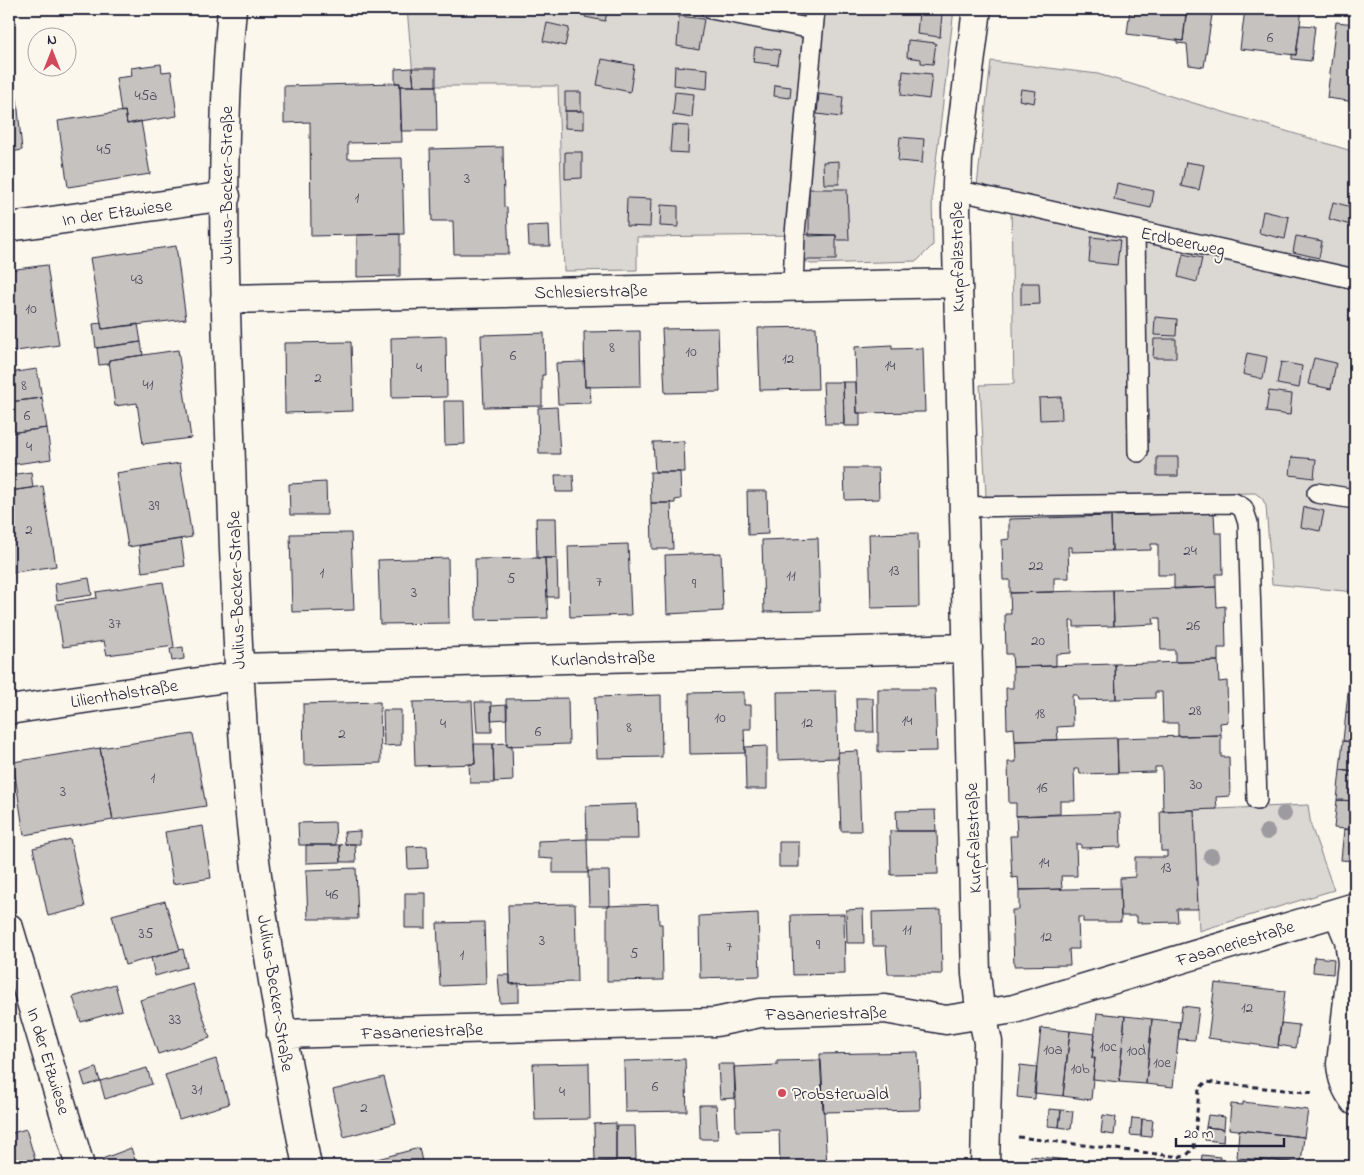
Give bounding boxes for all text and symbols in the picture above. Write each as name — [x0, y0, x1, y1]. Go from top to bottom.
house number: 6 — [1267, 27, 1274, 49]
north arrow — [28, 28, 78, 78]
text: N — [47, 30, 57, 51]
house number: 45a — [135, 85, 157, 107]
street label: Julius-Becker-Straße — [215, 105, 241, 264]
house number: 45 — [97, 139, 112, 161]
house number: 3 — [464, 168, 470, 190]
house number: 1 — [355, 187, 360, 209]
street label: In der Etzwiese — [61, 193, 175, 235]
street label: Kurpfalzstraße — [945, 200, 973, 313]
street label: Erdbeerweg — [1138, 221, 1227, 266]
house number: 43 — [131, 269, 143, 291]
street label: Schlesierstraße — [534, 279, 649, 307]
house number: 10 — [25, 298, 37, 320]
house number: 8 — [609, 337, 615, 359]
house number: 10 — [685, 341, 697, 363]
house number: 6 — [510, 345, 517, 367]
house number: 12 — [782, 348, 795, 370]
house number: 14 — [885, 355, 895, 377]
house number: 4 — [416, 357, 422, 379]
house number: 2 — [314, 367, 322, 389]
house number: 41 — [143, 374, 154, 396]
house number: 8 — [21, 375, 27, 397]
house number: 6 — [24, 405, 31, 427]
house number: 4 — [26, 436, 32, 458]
house number: 39 — [149, 495, 160, 517]
street label: Julius-Becker-Straße — [222, 509, 254, 669]
house number: 2 — [25, 519, 33, 541]
house number: 24 — [1183, 540, 1197, 562]
house number: 22 — [1029, 555, 1044, 577]
house number: 13 — [889, 560, 899, 582]
house number: 1 — [320, 562, 325, 584]
house number: 11 — [786, 565, 796, 587]
house number: 5 — [507, 568, 516, 590]
house number: 7 — [596, 571, 602, 593]
house number: 9 — [692, 573, 697, 595]
house number: 3 — [411, 582, 417, 604]
house number: 37 — [109, 613, 121, 635]
house number: 26 — [1186, 615, 1200, 637]
house number: 20 — [1031, 630, 1045, 652]
street label: Kurlandstraße — [551, 645, 657, 675]
street label: Lilienthalstraße — [69, 674, 181, 716]
house number: 28 — [1188, 700, 1202, 722]
house number: 18 — [1035, 703, 1046, 725]
house number: 10 — [714, 707, 726, 729]
house number: 14 — [902, 710, 912, 732]
house number: 12 — [801, 712, 814, 734]
house number: 4 — [440, 713, 446, 735]
house number: 8 — [626, 717, 632, 739]
house number: 6 — [535, 721, 542, 743]
house number: 2 — [338, 723, 346, 745]
house number: 1 — [151, 767, 156, 789]
house number: 30 — [1190, 774, 1203, 796]
house number: 16 — [1036, 777, 1048, 799]
house number: 3 — [60, 781, 66, 803]
street label: Kurpfalzstraße — [960, 781, 990, 894]
house number: 14 — [1039, 852, 1049, 874]
house number: 13 — [1161, 857, 1171, 879]
house number: 46 — [326, 884, 339, 906]
street label: Julius-Becker-Straße — [249, 913, 299, 1074]
street label: Fasaneriestraße — [1172, 914, 1299, 975]
house number: 11 — [902, 919, 912, 941]
house number: 35 — [139, 923, 154, 945]
house number: 12 — [1040, 926, 1053, 948]
house number: 3 — [539, 930, 545, 952]
house number: 9 — [816, 934, 821, 956]
house number: 7 — [726, 936, 732, 958]
house number: 5 — [630, 943, 639, 965]
house number: 1 — [460, 944, 465, 966]
house number: 12 — [1241, 997, 1254, 1019]
street label: Fasaneriestraße — [764, 1001, 888, 1029]
street label: In der Etzwiese — [18, 1005, 76, 1119]
house number: 33 — [169, 1009, 181, 1031]
street label: Fasaneriestraße — [360, 1018, 484, 1048]
house number: 10c — [1099, 1036, 1117, 1058]
house number: 10a — [1043, 1039, 1063, 1061]
house number: 10d — [1126, 1040, 1146, 1062]
house number: 10e — [1153, 1052, 1171, 1074]
house number: 10b — [1070, 1058, 1090, 1080]
house number: 6 — [652, 1076, 659, 1098]
house number: 31 — [192, 1079, 203, 1101]
house number: 4 — [559, 1081, 565, 1103]
place label: Probsterwald — [792, 1082, 889, 1108]
marker: Probsterwald — [776, 1087, 788, 1099]
house number: 2 — [360, 1097, 368, 1119]
scale bar — [1176, 1115, 1284, 1147]
text: 20 m — [1184, 1123, 1214, 1145]

